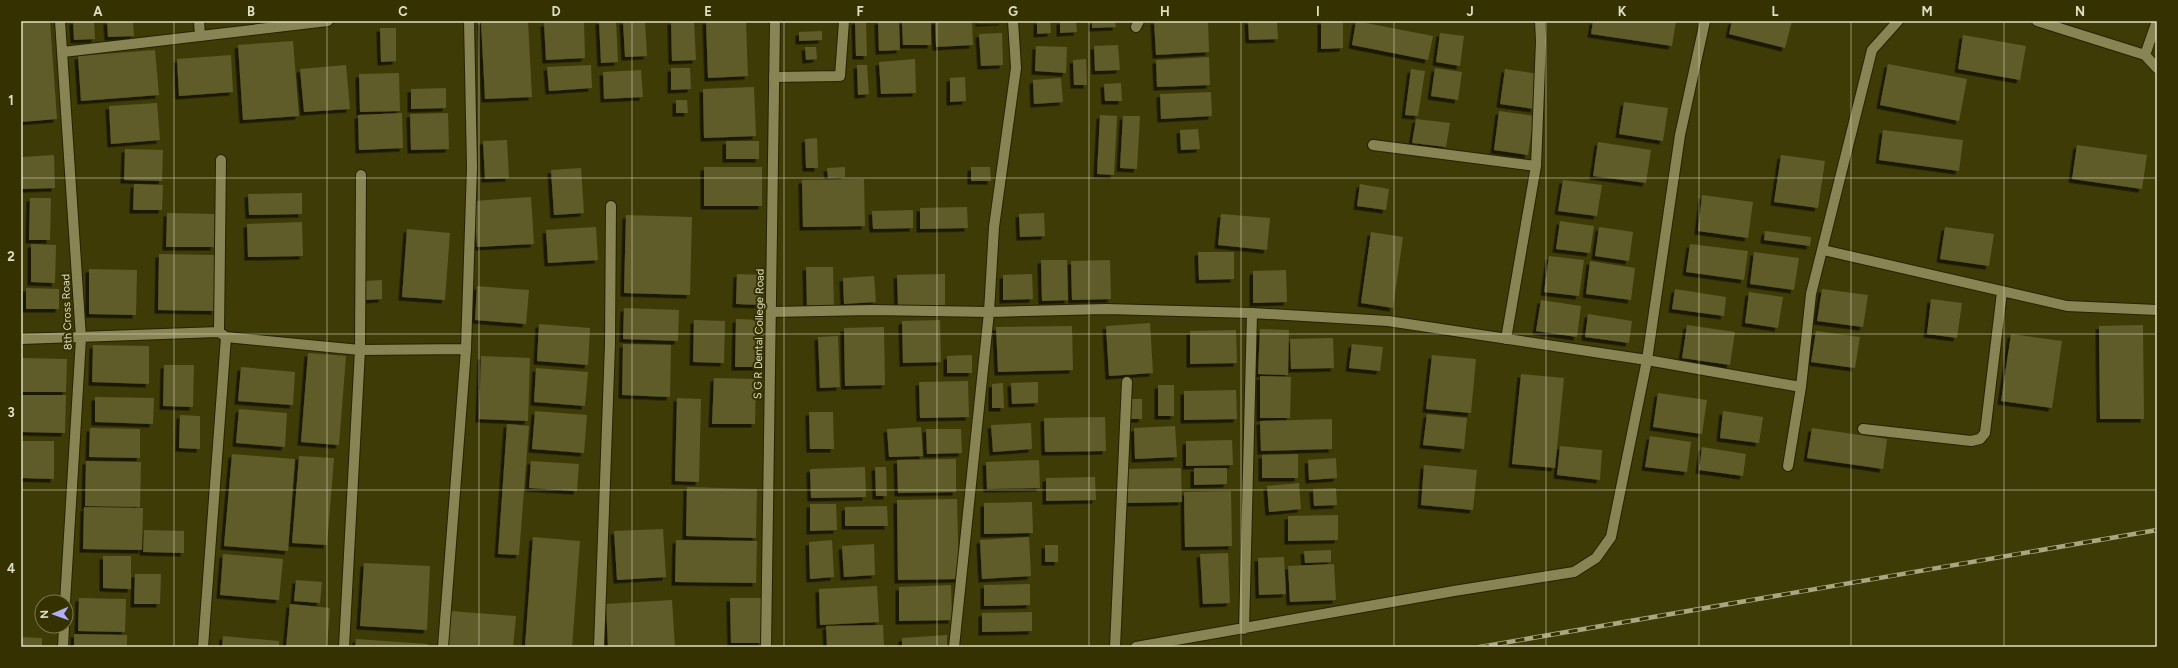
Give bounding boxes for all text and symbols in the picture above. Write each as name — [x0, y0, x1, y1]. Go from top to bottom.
text: A — [93, 4, 103, 19]
text: B — [247, 4, 255, 19]
text: C — [398, 4, 408, 19]
text: D — [551, 4, 561, 19]
text: E — [704, 4, 712, 19]
text: F — [856, 4, 864, 19]
text: G — [1008, 4, 1018, 19]
text: H — [1160, 4, 1170, 19]
text: I — [1316, 4, 1320, 19]
text: J — [1466, 4, 1474, 19]
text: K — [1618, 4, 1627, 19]
text: L — [1772, 4, 1779, 19]
text: M — [1921, 4, 1933, 19]
text: N — [2075, 4, 2085, 19]
text: 1 — [8, 93, 14, 108]
text: 2 — [7, 249, 15, 264]
street label: S G R Dental College Road — [751, 269, 767, 399]
street label: 8th Cross Road — [59, 274, 75, 350]
text: 3 — [7, 405, 15, 420]
text: 4 — [7, 561, 15, 576]
north arrow — [34, 594, 74, 634]
text: N — [38, 610, 51, 619]

